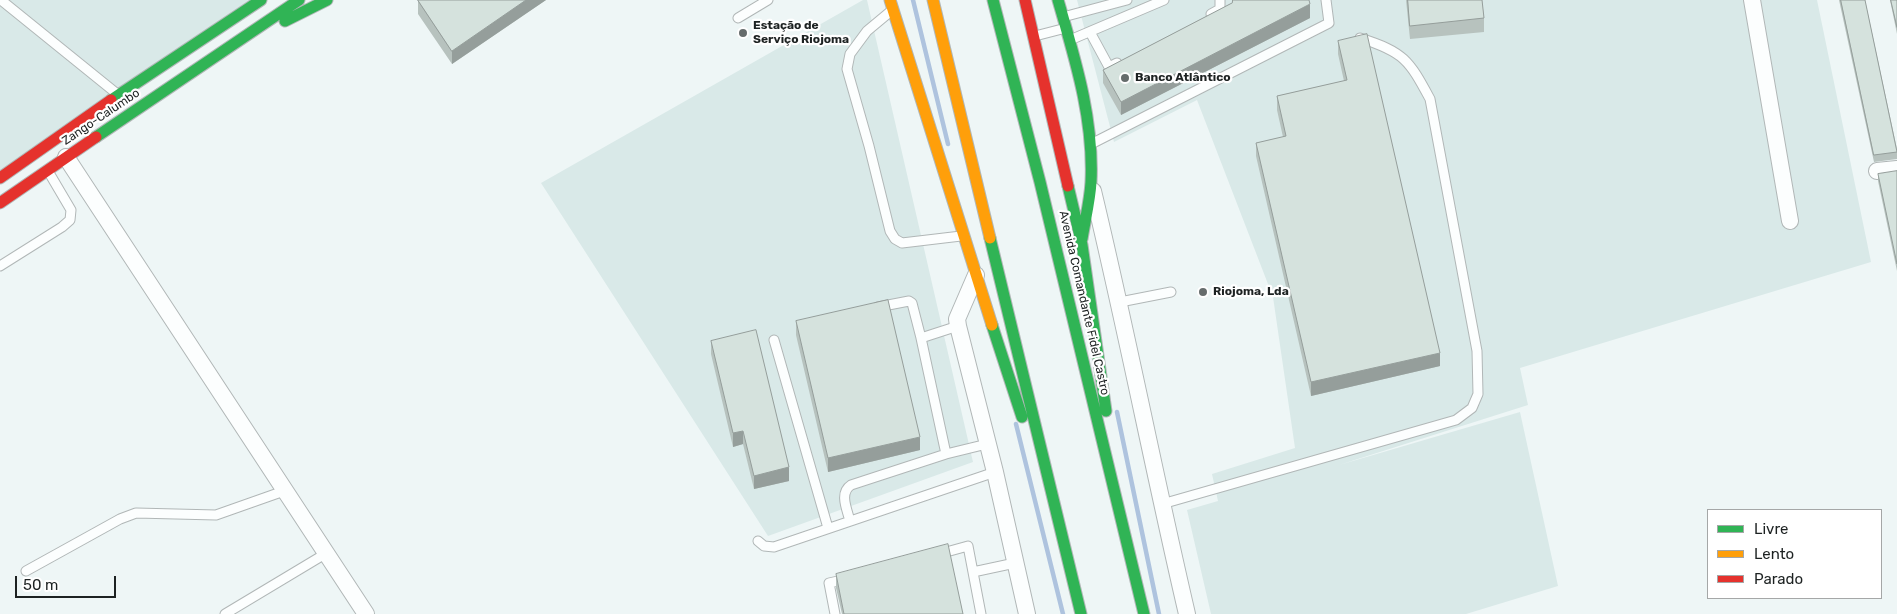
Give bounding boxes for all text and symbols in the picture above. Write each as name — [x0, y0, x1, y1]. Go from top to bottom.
place label: Estação de Serviço Riojoma — [753, 19, 849, 47]
marker: Estação de Serviço Riojoma — [737, 27, 749, 39]
place label: Banco Atlântico — [1135, 71, 1231, 85]
marker: Banco Atlântico — [1119, 72, 1131, 84]
street label: Zango-Calumbo — [59, 86, 143, 148]
street label: Avenida Comandante Fidel Castro — [1056, 209, 1112, 397]
place label: Riojoma, Lda — [1213, 285, 1289, 299]
marker: Riojoma, Lda — [1197, 286, 1209, 298]
legend — [1707, 509, 1882, 599]
text: Livre — [1754, 520, 1788, 538]
text: Lento — [1754, 545, 1794, 563]
scale bar — [18, 566, 119, 598]
text: Parado — [1754, 570, 1803, 588]
text: 50 m — [23, 576, 58, 594]

